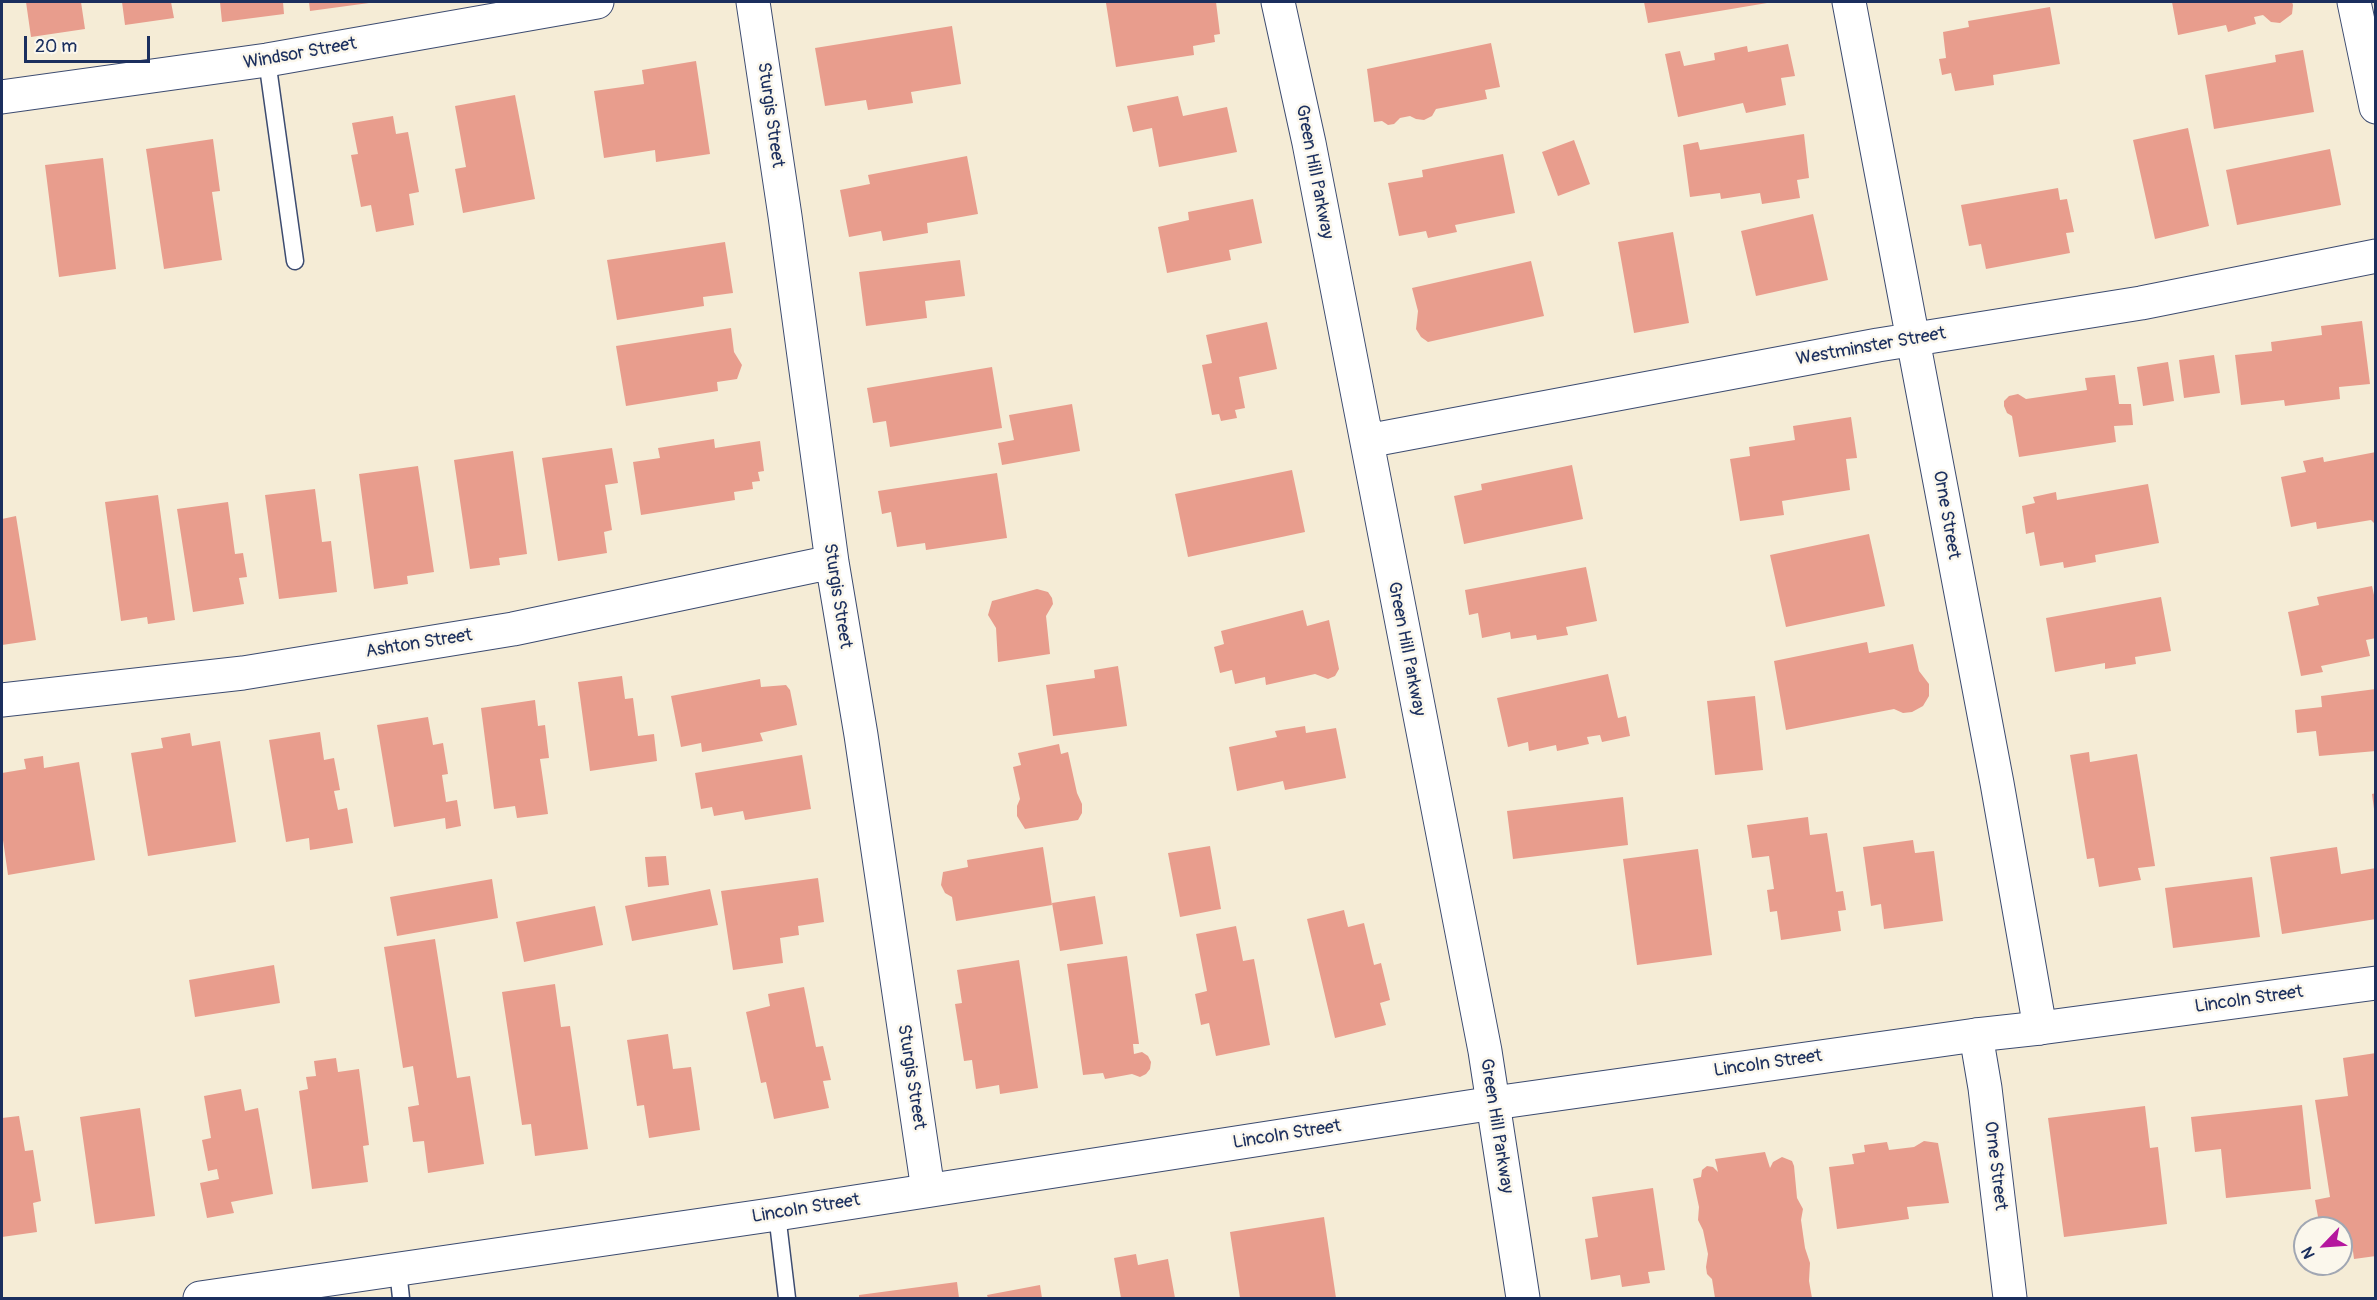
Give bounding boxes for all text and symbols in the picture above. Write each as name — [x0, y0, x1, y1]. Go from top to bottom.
scale bar — [27, 24, 153, 62]
street label: Windsor Street — [242, 33, 358, 75]
text: 20 m — [35, 35, 77, 58]
street label: Sturgis Street — [752, 61, 788, 169]
street label: Green Hill Parkway — [1290, 103, 1338, 241]
street label: Westminster Street — [1794, 323, 1948, 371]
street label: Orne Street — [1928, 469, 1964, 561]
street label: Sturgis Street — [818, 542, 856, 650]
street label: Green Hill Parkway — [1382, 580, 1430, 718]
street label: Ashton Street — [364, 625, 474, 663]
street label: Lincoln Street — [2193, 982, 2305, 1018]
street label: Sturgis Street — [892, 1023, 930, 1131]
street label: Lincoln Street — [1712, 1046, 1824, 1082]
street label: Green Hill Parkway — [1475, 1057, 1517, 1195]
street label: Lincoln Street — [1231, 1116, 1343, 1154]
street label: Orne Street — [1979, 1120, 2011, 1212]
street label: Lincoln Street — [750, 1190, 862, 1228]
north arrow — [2293, 1216, 2353, 1276]
text: N — [2297, 1244, 2320, 1262]

